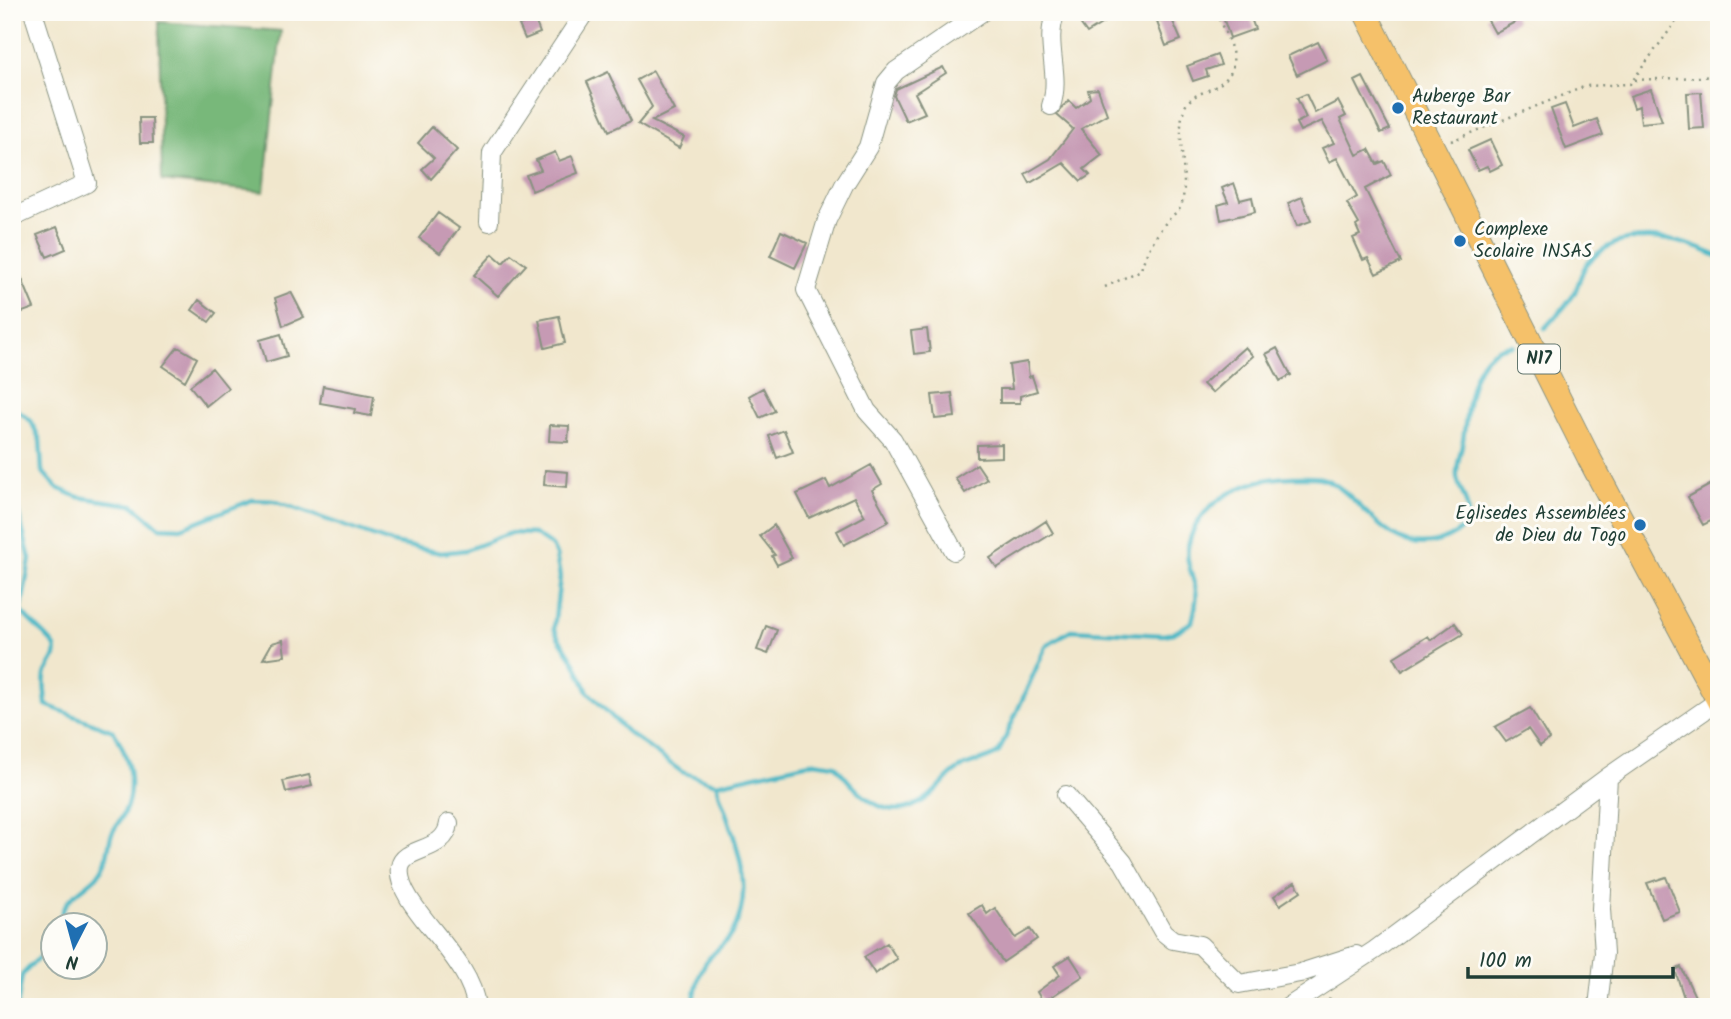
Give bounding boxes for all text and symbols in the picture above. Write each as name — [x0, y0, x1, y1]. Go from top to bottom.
place label: Auberge Bar Restaurant — [1412, 82, 1512, 134]
marker: Auberge Bar Restaurant — [1390, 100, 1406, 116]
place label: Complexe Scolaire INSAS — [1474, 215, 1592, 267]
marker: Complexe Scolaire INSAS — [1452, 233, 1468, 249]
road number: N17 — [1518, 344, 1560, 374]
place label: Eglisedes Assemblées de Dieu du Togo — [1455, 499, 1626, 551]
marker: Eglisedes Assemblées de Dieu du Togo — [1632, 517, 1648, 533]
north arrow — [38, 911, 108, 981]
scale bar — [1468, 935, 1673, 979]
text: N — [65, 945, 80, 976]
text: 100 m — [1479, 945, 1532, 978]

